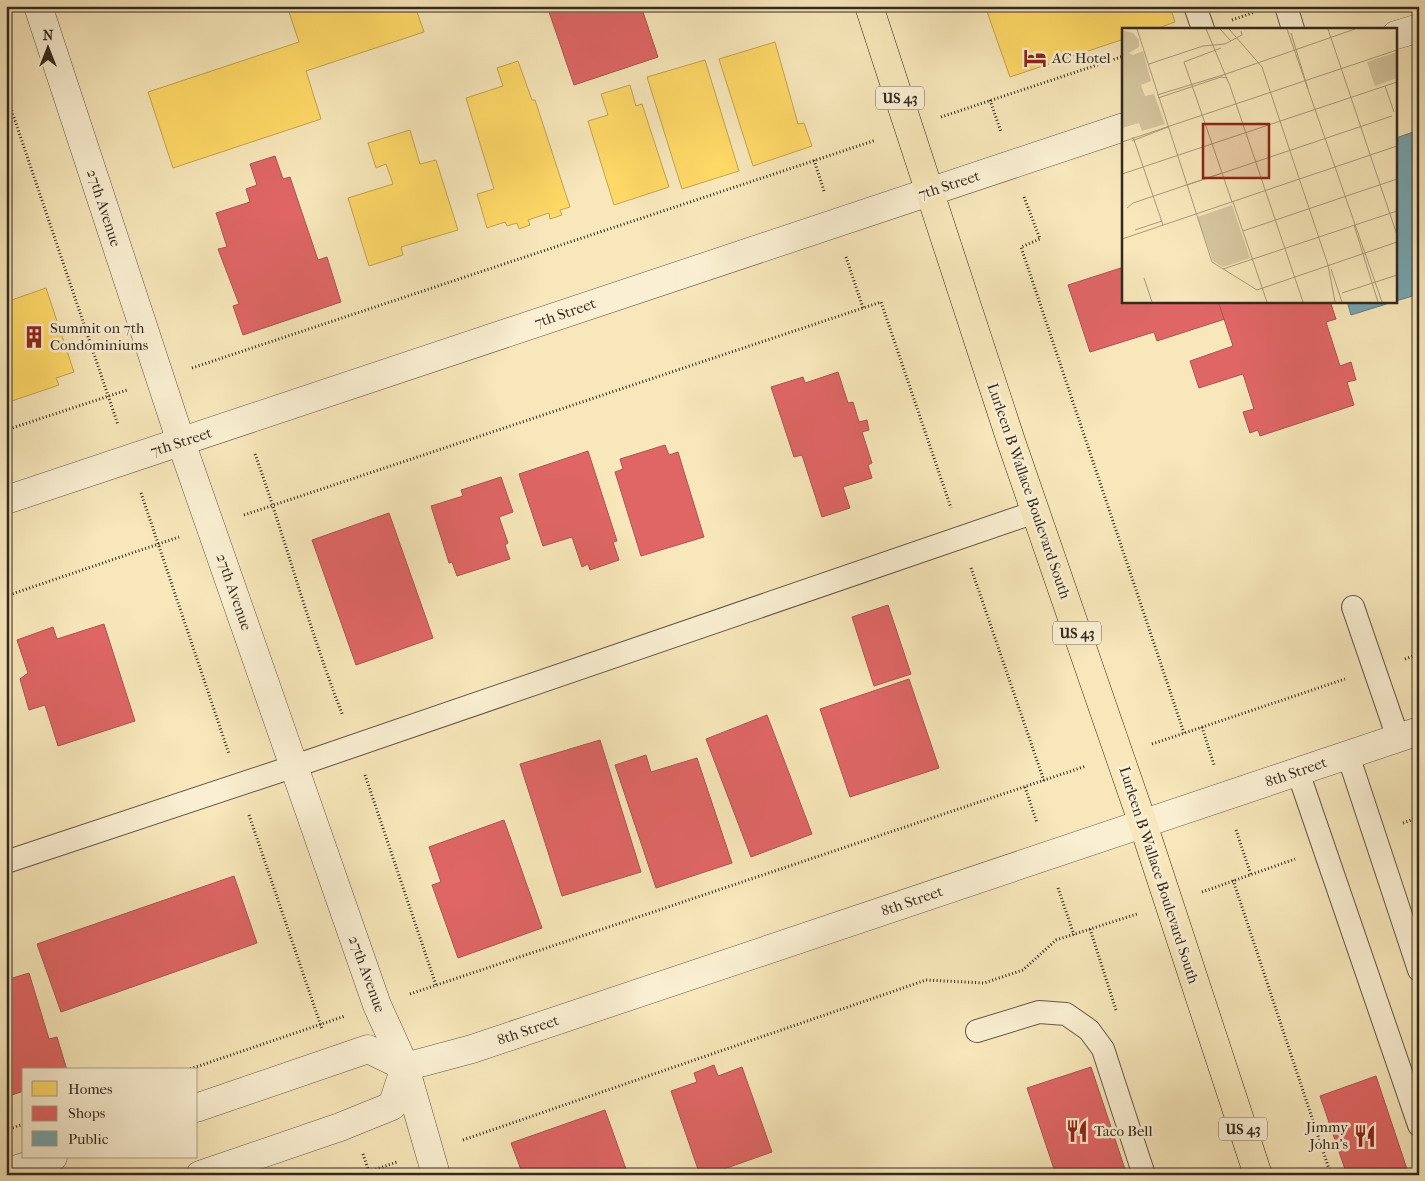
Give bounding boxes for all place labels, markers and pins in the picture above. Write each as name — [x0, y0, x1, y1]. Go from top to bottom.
hotel icon: AC Hotel — [1022, 45, 1048, 71]
place label: AC Hotel — [1051, 49, 1111, 67]
place label: Summit on 7th Condominiums — [50, 319, 149, 354]
building icon: Summit on 7th Condominiums — [21, 324, 47, 350]
restaurant icon: Taco Bell — [1064, 1118, 1090, 1144]
place label: Jimmy John's — [1305, 1118, 1349, 1153]
place label: Taco Bell — [1094, 1122, 1153, 1140]
restaurant icon: Jimmy John's — [1352, 1123, 1378, 1149]

